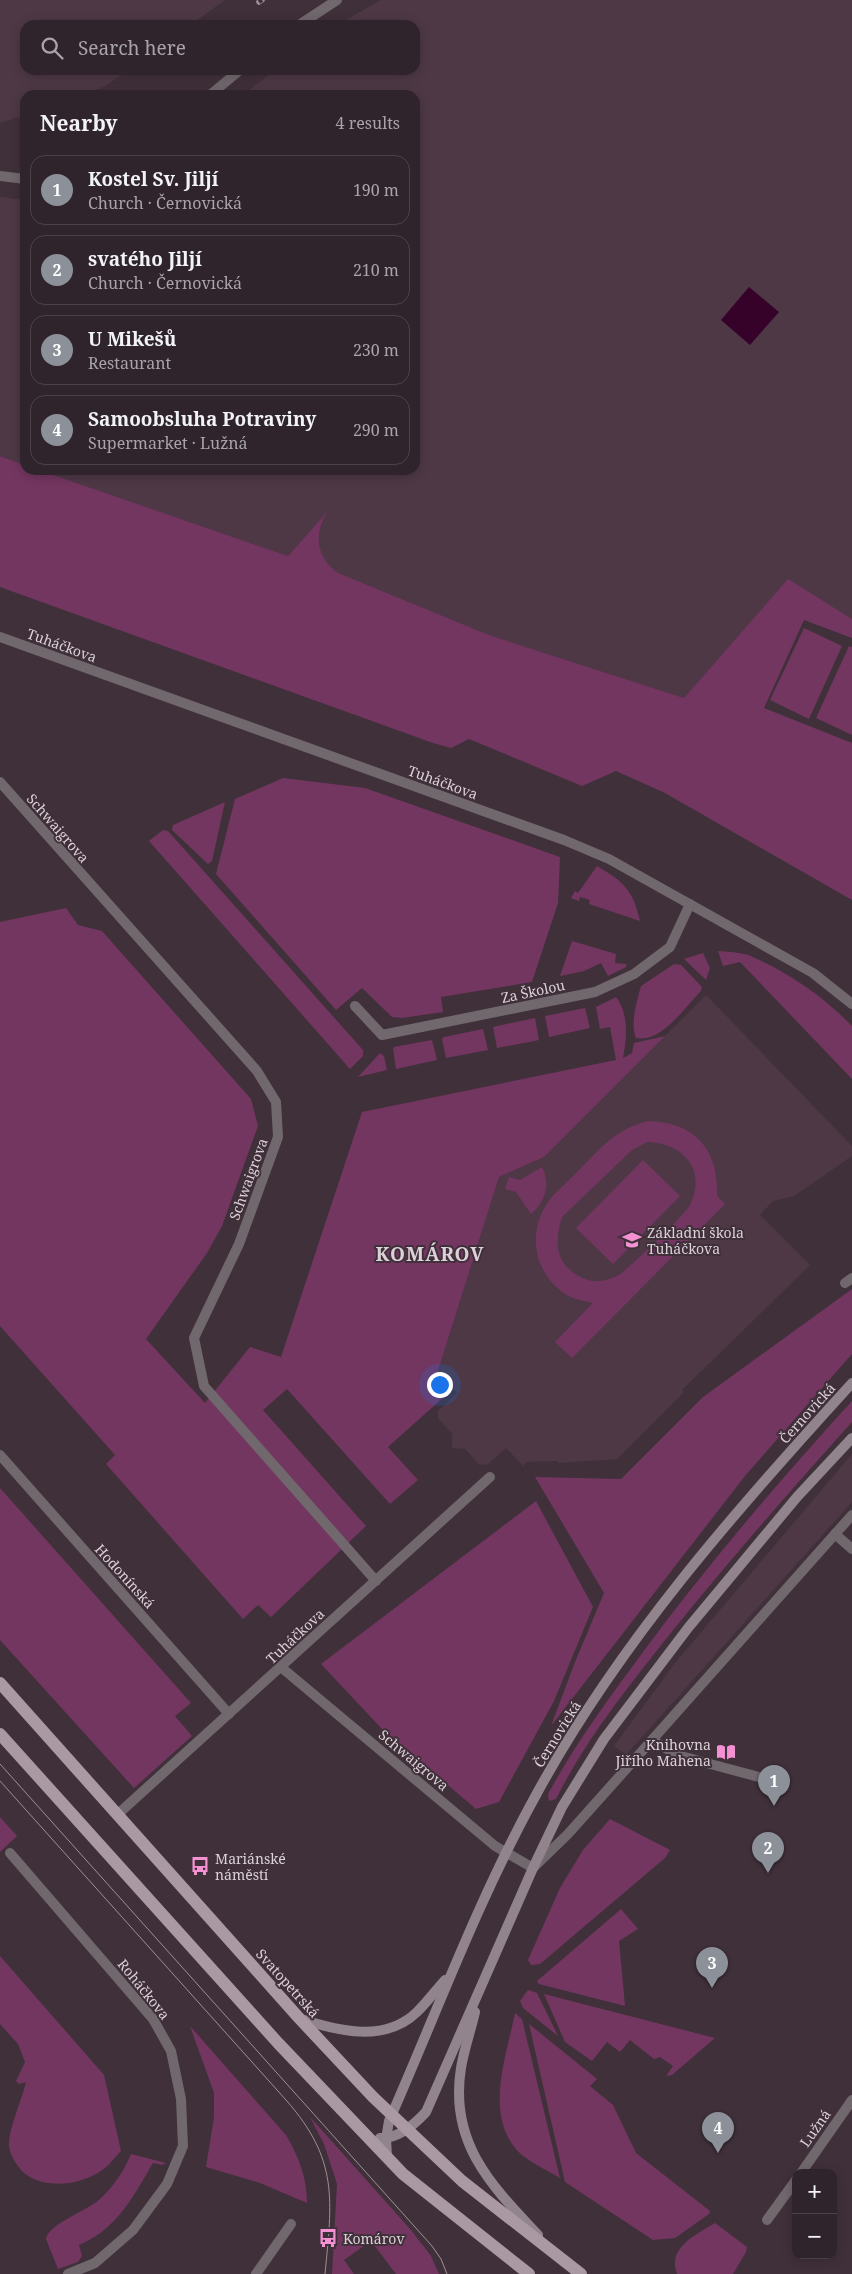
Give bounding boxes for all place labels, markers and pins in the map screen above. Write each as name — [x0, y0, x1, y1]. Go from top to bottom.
place label: Základní škola Tuháčkova — [647, 1223, 744, 1258]
school or university icon: Základní škola Tuháčkova — [621, 1229, 643, 1251]
place label: Knihovna Jiřího Mahena — [615, 1735, 711, 1770]
library icon: Knihovna Jiřího Mahena — [715, 1741, 737, 1763]
pin: 1 — [758, 1765, 790, 1806]
pin: 2 — [752, 1832, 784, 1873]
place label: Mariánské náměstí — [215, 1849, 286, 1884]
bus stop icon: Mariánské náměstí — [189, 1855, 211, 1877]
pin: 3 — [696, 1947, 728, 1988]
pin: 4 — [702, 2112, 734, 2153]
bus stop icon: Komárov — [317, 2227, 339, 2249]
place label: Komárov — [343, 2229, 405, 2248]

